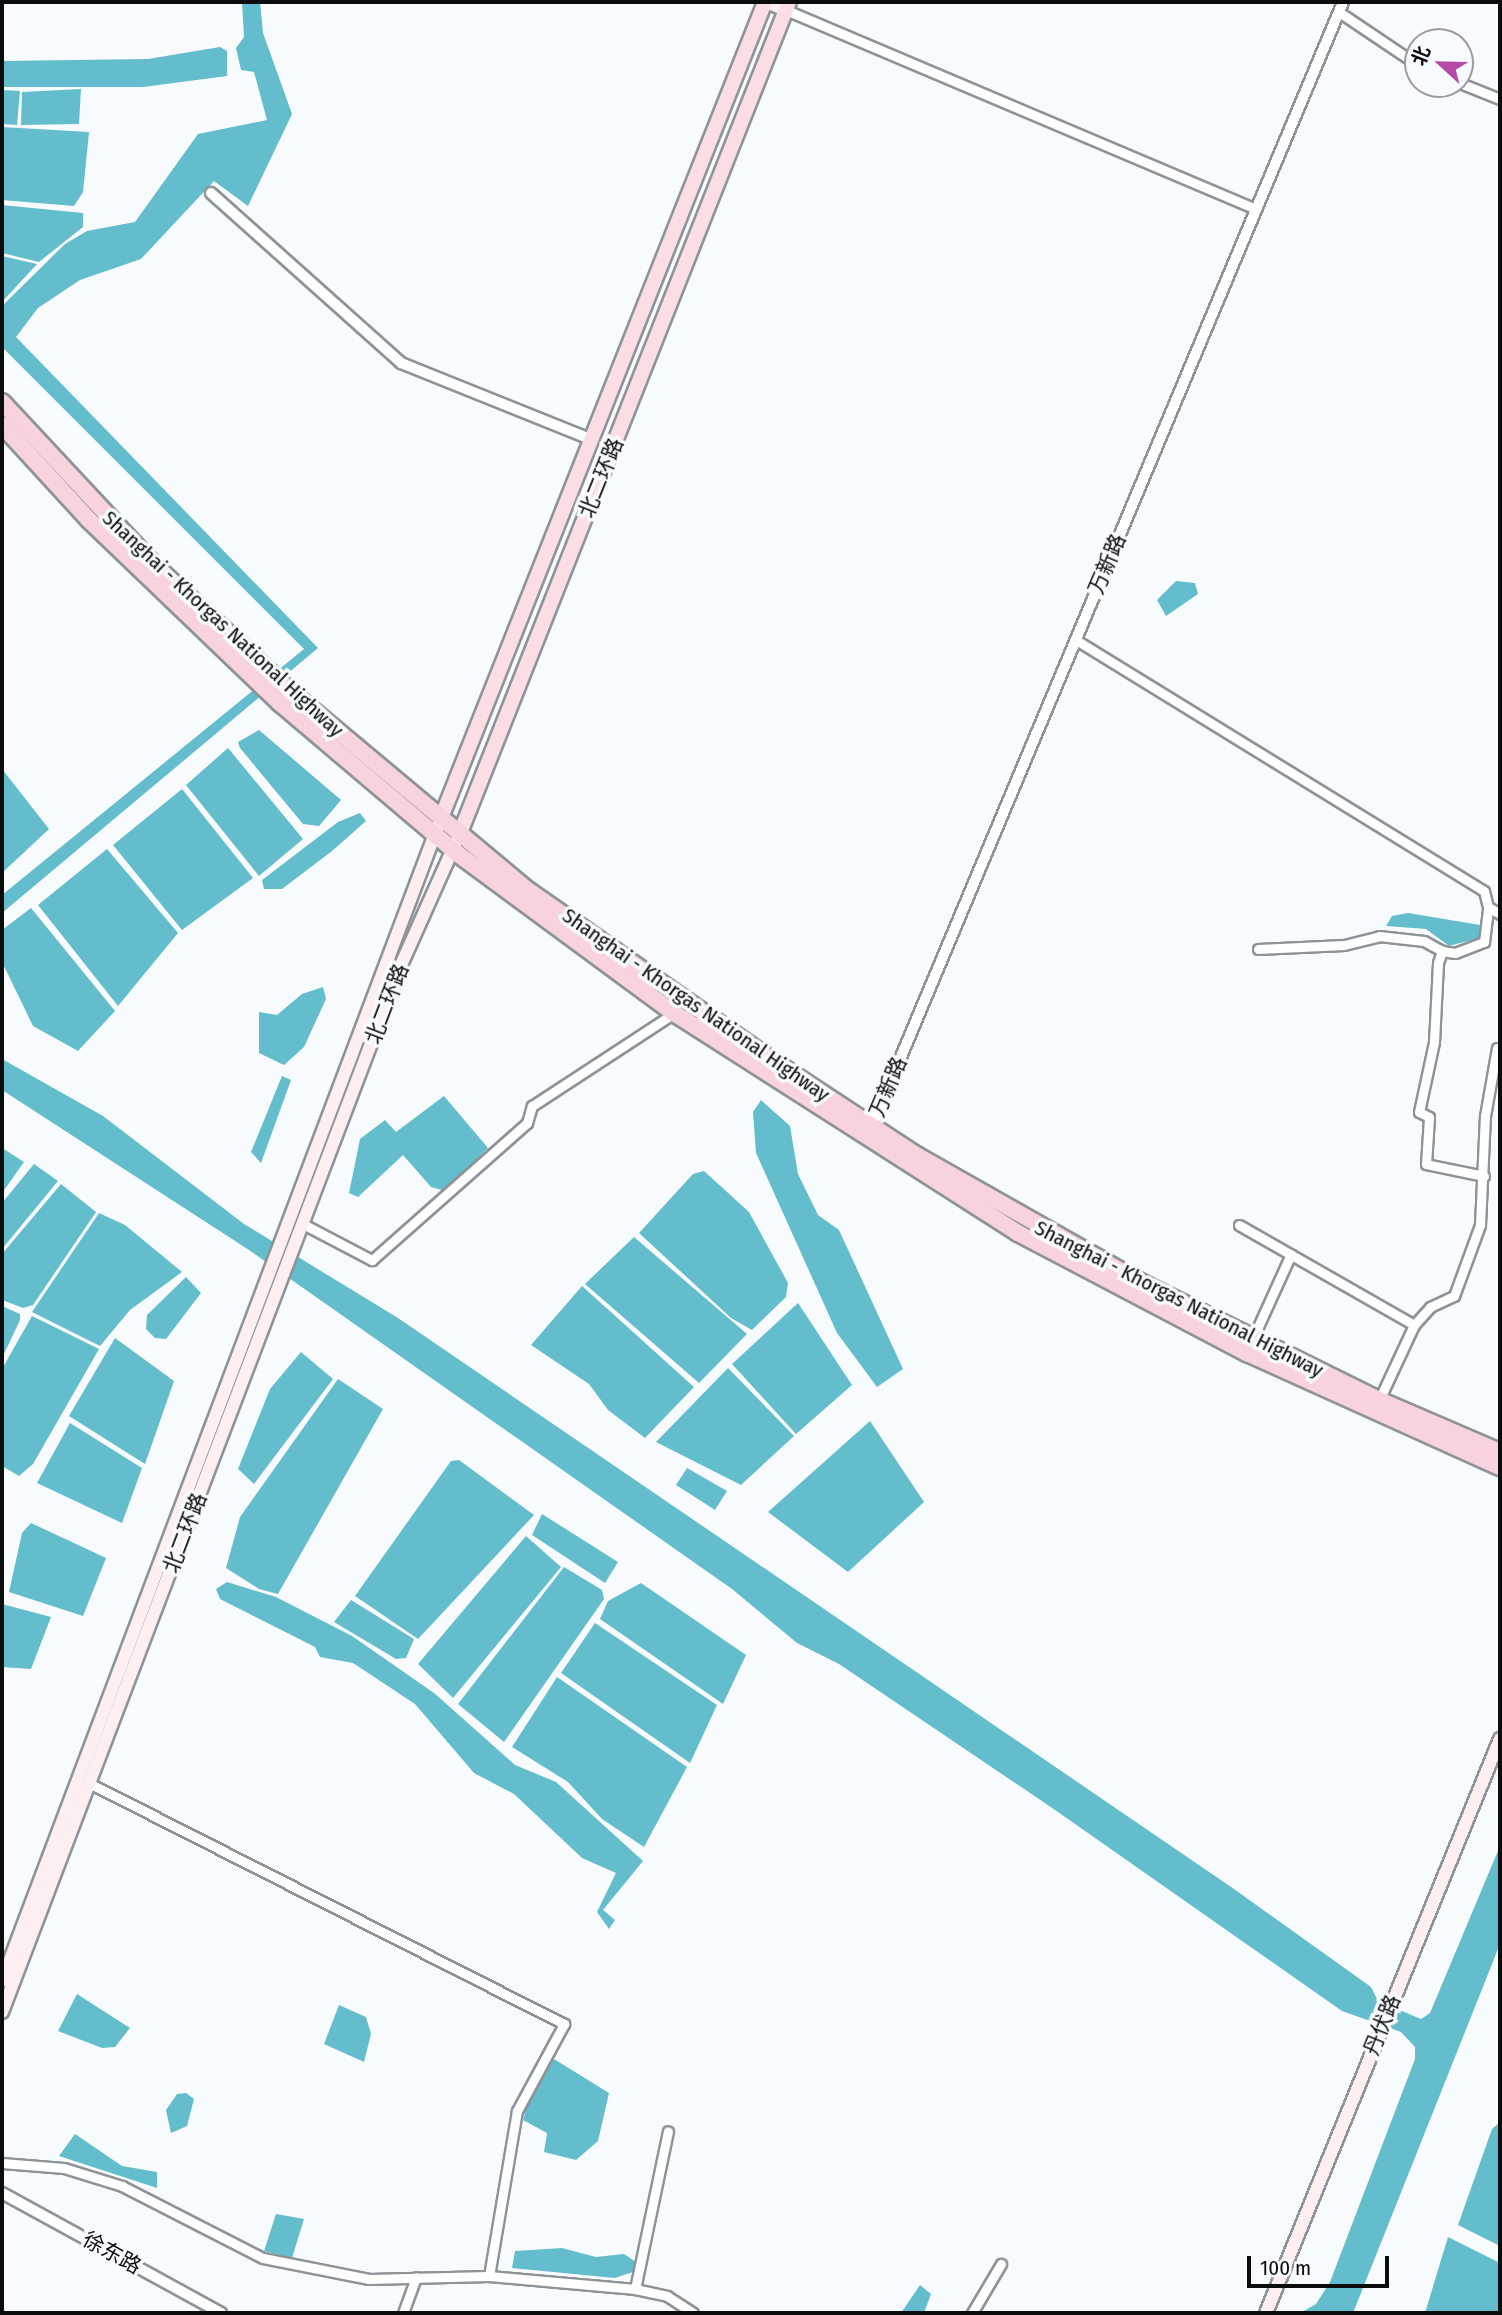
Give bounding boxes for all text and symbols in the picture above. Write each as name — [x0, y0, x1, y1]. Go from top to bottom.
north arrow — [1404, 28, 1474, 98]
text: 北 — [1407, 43, 1435, 69]
street label: 北二环路 — [574, 434, 628, 522]
street label: Shanghai - Khorgas National Highway — [97, 506, 349, 742]
street label: 万新路 — [1083, 530, 1131, 598]
street label: Shanghai - Khorgas National Highway — [558, 903, 834, 1107]
street label: 北二环路 — [360, 960, 414, 1048]
street label: 万新路 — [864, 1053, 912, 1121]
street label: Shanghai - Khorgas National Highway — [1031, 1215, 1327, 1383]
street label: 北二环路 — [158, 1489, 212, 1577]
street label: 丹伏路 — [1359, 1991, 1405, 2059]
street label: 徐东路 — [78, 2227, 146, 2279]
scale bar — [1250, 2242, 1392, 2286]
text: 100 m — [1260, 2255, 1311, 2281]

